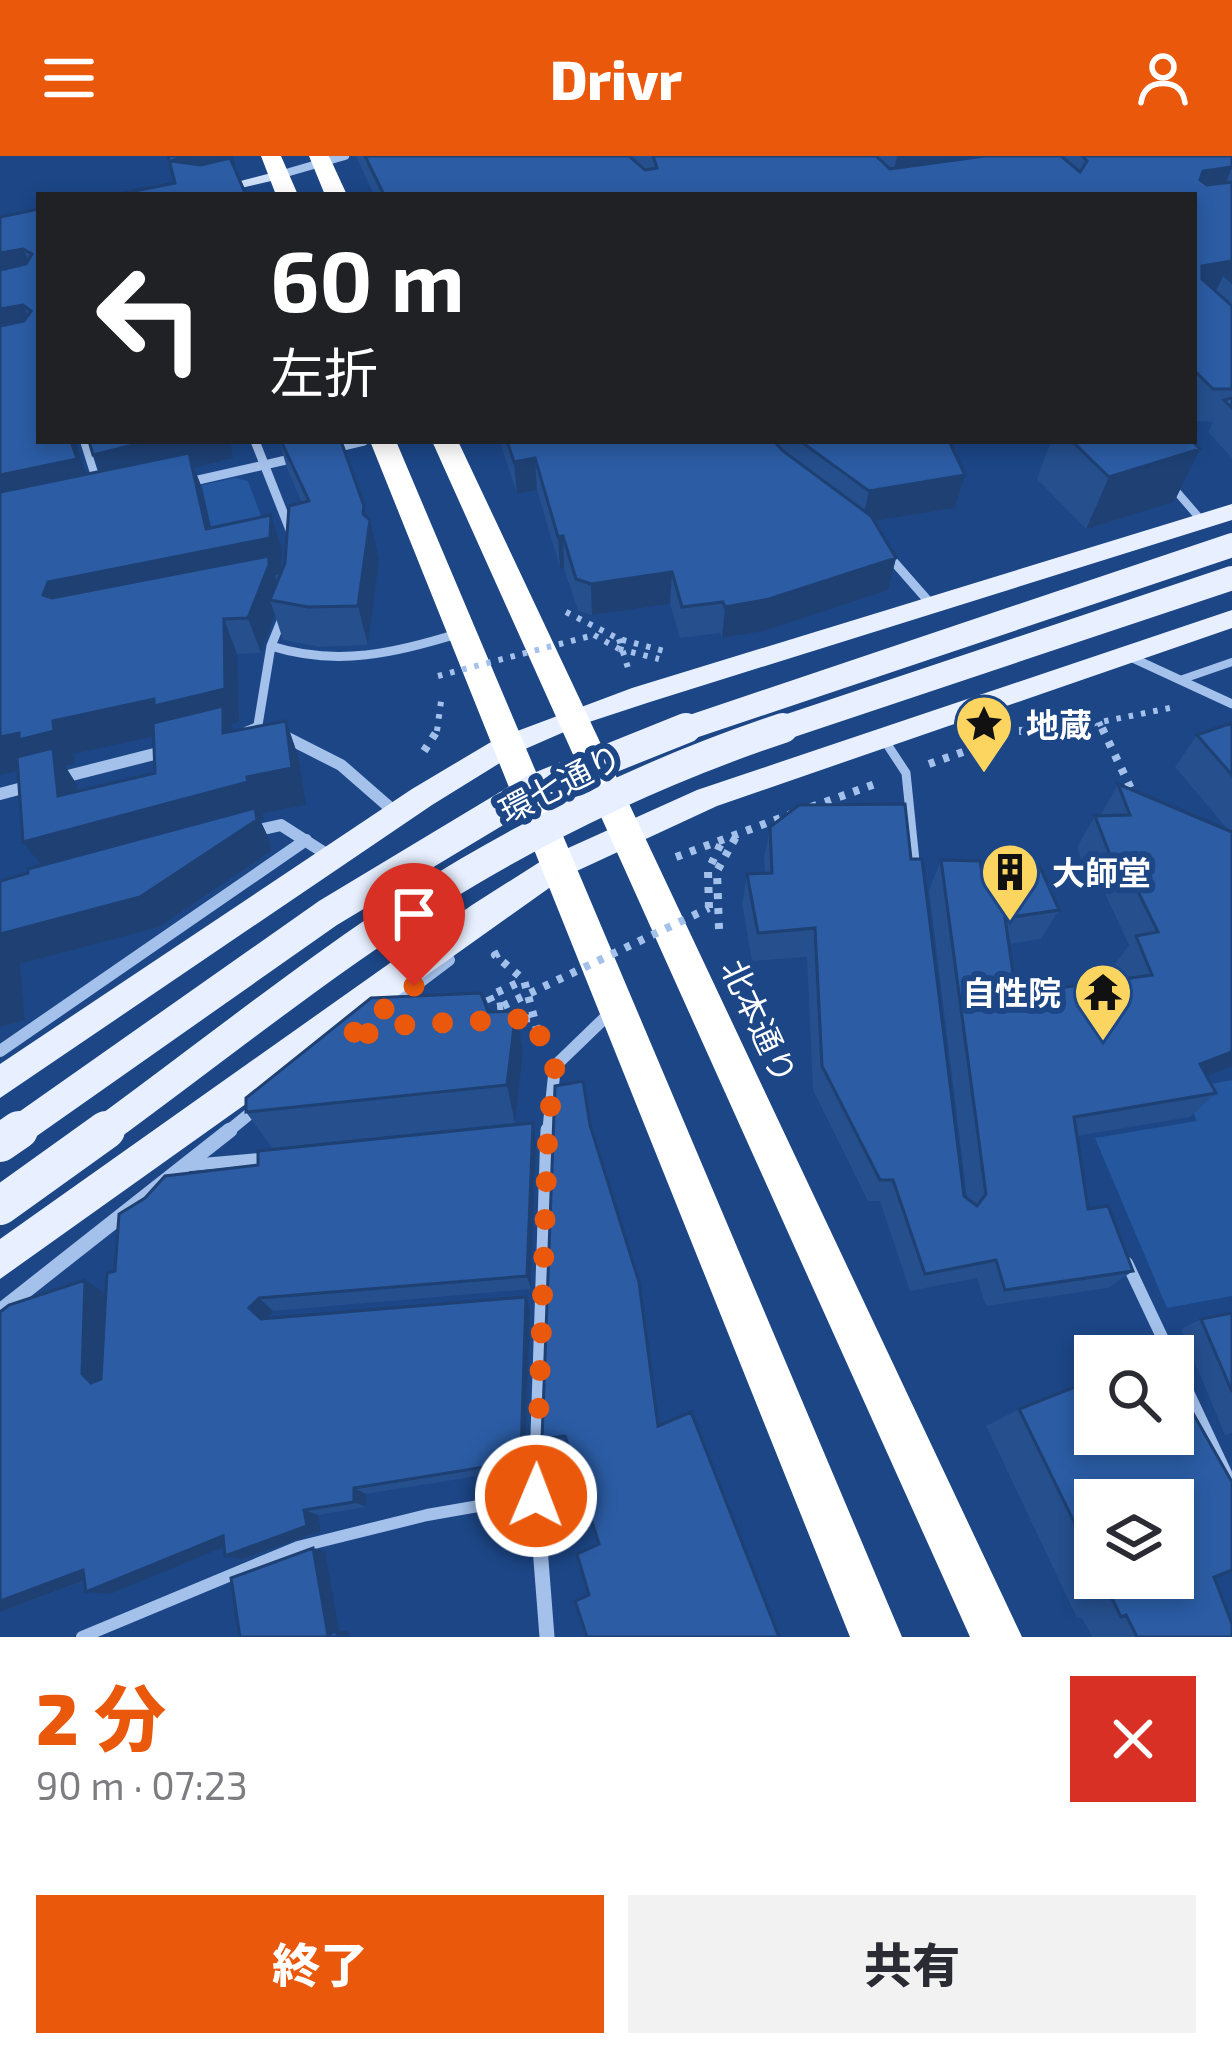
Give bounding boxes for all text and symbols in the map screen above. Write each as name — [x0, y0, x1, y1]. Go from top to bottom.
icon: menu — [36, 45, 102, 111]
icon: person — [1130, 45, 1196, 111]
text: Drivr — [550, 46, 682, 111]
text: 60 m — [270, 228, 465, 329]
icon: left — [72, 240, 228, 396]
text: 左折 — [270, 339, 378, 404]
place icon: 地蔵 — [953, 693, 1015, 775]
place label: 地蔵 — [1026, 704, 1092, 744]
street label: 環七通り — [492, 735, 628, 831]
building icon: 大師堂 — [979, 841, 1041, 923]
place label: 大師堂 — [1052, 852, 1151, 892]
pin — [363, 863, 465, 986]
icon: arrive — [381, 881, 447, 947]
street label: 北本通り — [714, 953, 806, 1089]
temple icon: 自性院 — [1072, 961, 1134, 1043]
place label: 自性院 — [962, 972, 1061, 1012]
map controls — [1074, 1335, 1194, 1599]
button: search — [1074, 1335, 1194, 1455]
position arrow — [473, 1433, 599, 1559]
button: layers — [1074, 1479, 1194, 1599]
text: 2 分 — [36, 1673, 166, 1759]
button: close — [1070, 1676, 1196, 1802]
text: 90 m · 07:23 — [36, 1761, 248, 1808]
button: 終了 — [36, 1895, 604, 2033]
button: 共有 — [628, 1895, 1196, 2033]

